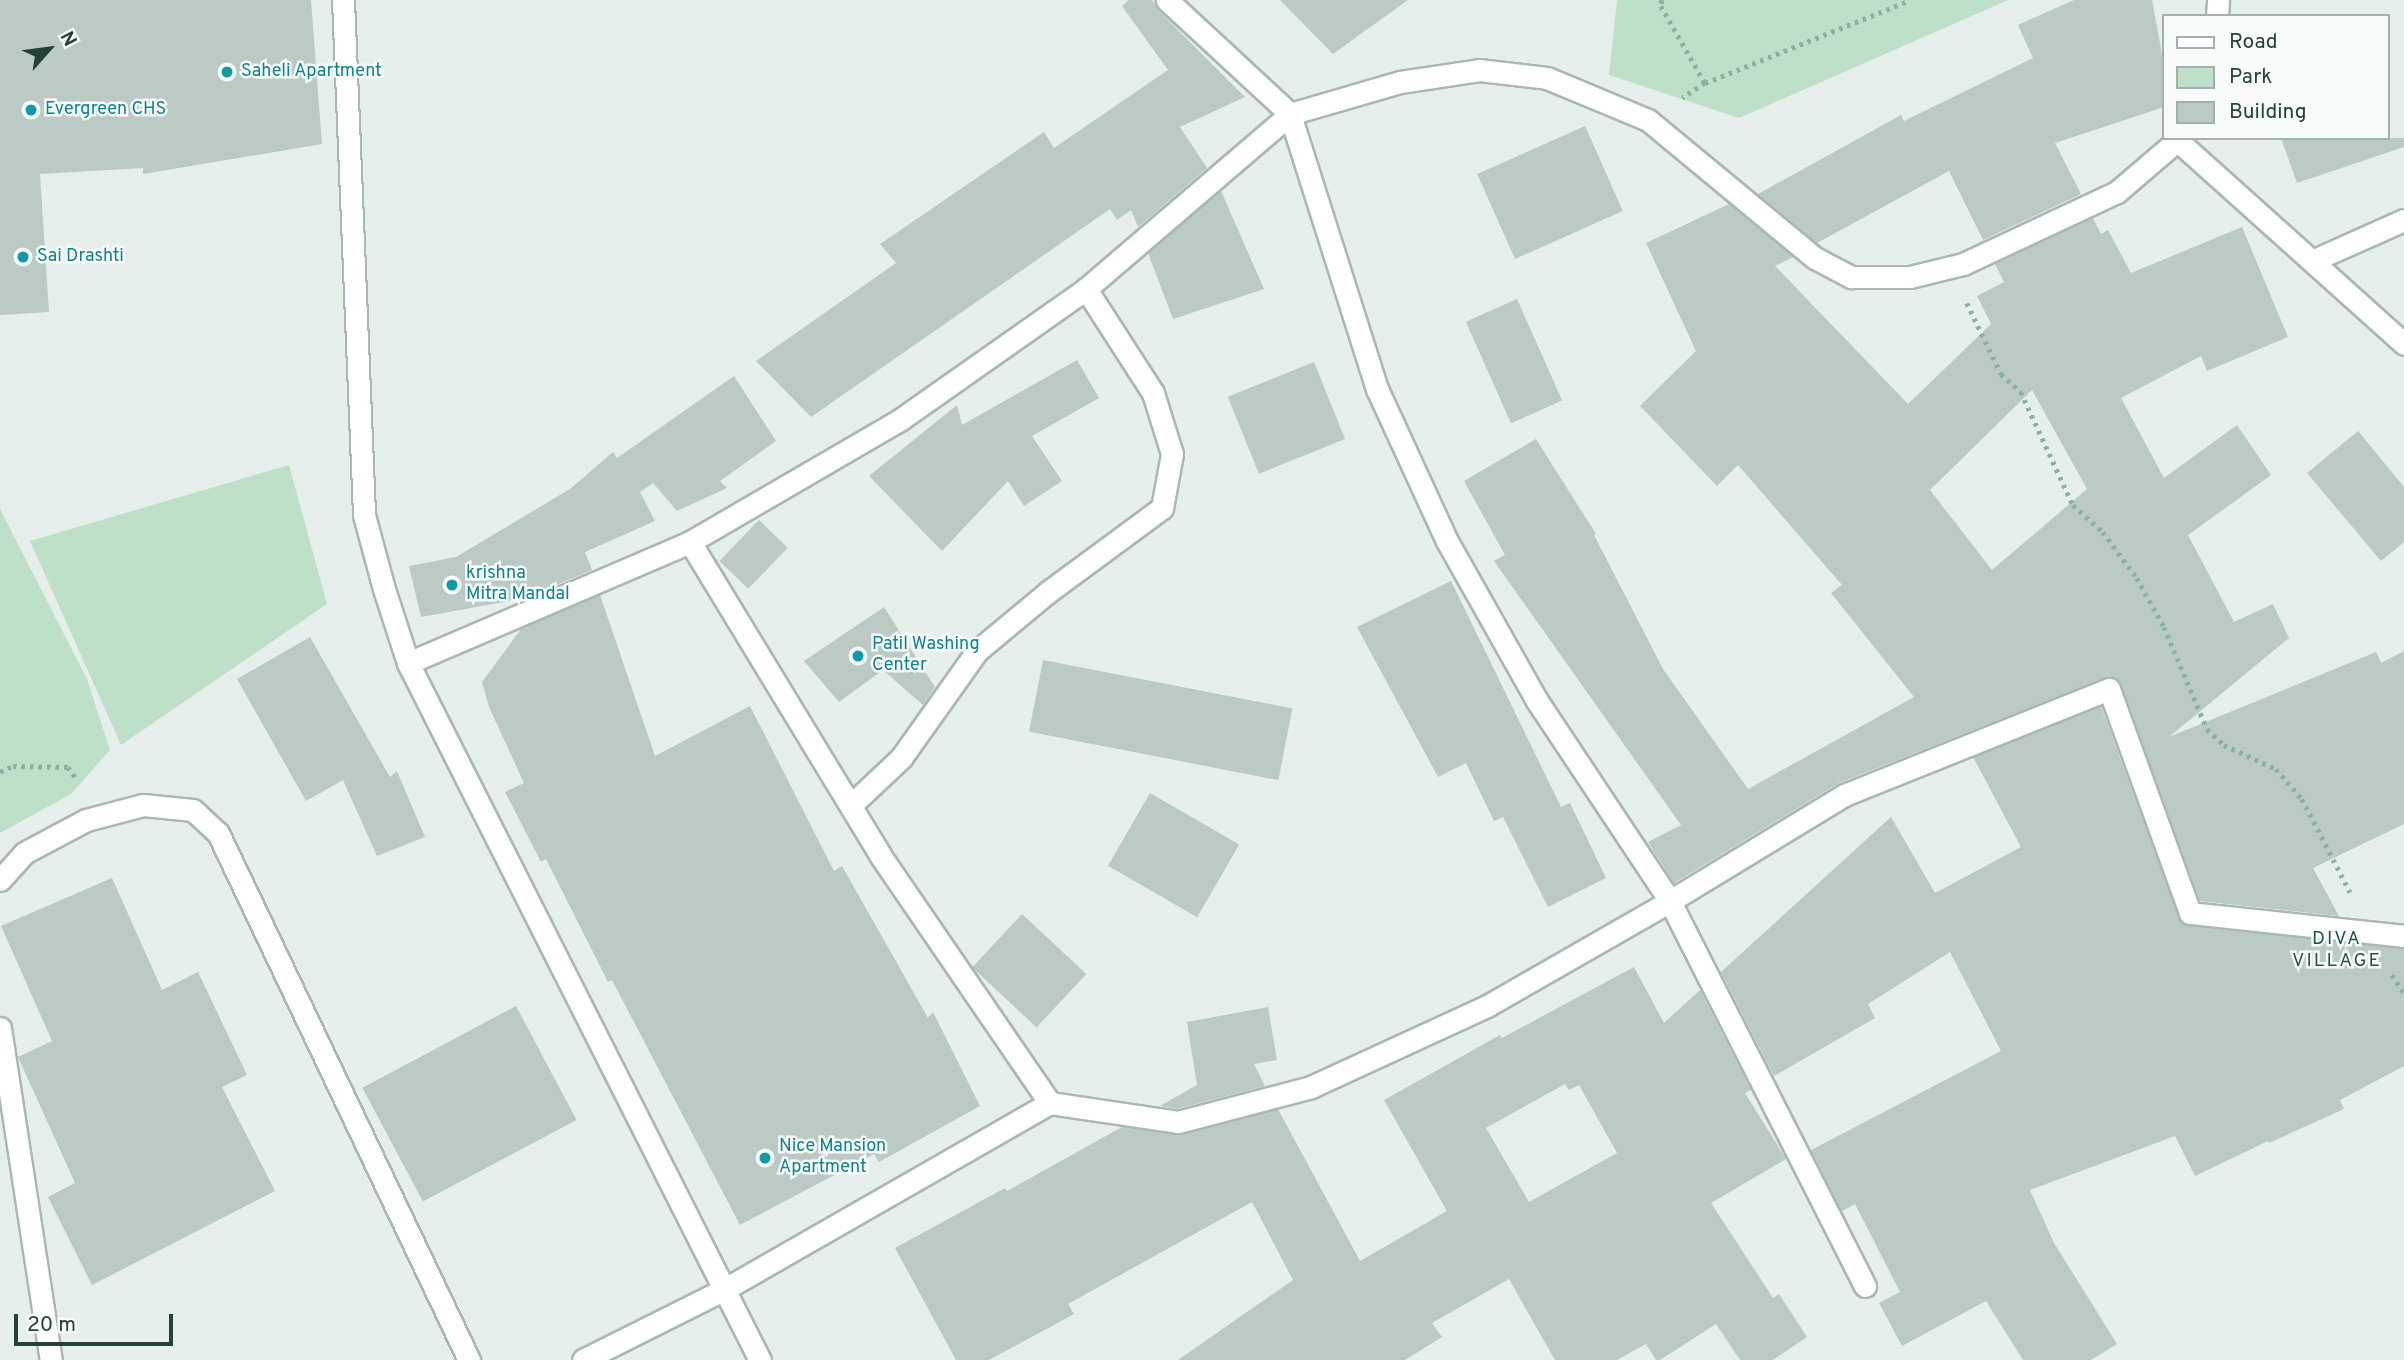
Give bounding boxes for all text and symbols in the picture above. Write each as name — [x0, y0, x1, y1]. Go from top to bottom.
north arrow — [14, 14, 84, 84]
legend — [2162, 14, 2390, 140]
text: N — [54, 27, 81, 51]
text: Road — [2229, 29, 2278, 56]
place label: Saheli Apartment — [241, 61, 383, 83]
marker: Saheli Apartment — [219, 64, 235, 80]
text: Park — [2229, 64, 2272, 91]
place label: Evergreen CHS — [45, 99, 166, 121]
text: Building — [2229, 99, 2307, 126]
marker: Evergreen CHS — [23, 102, 39, 118]
place label: Sai Drashti — [37, 246, 124, 268]
marker: Sai Drashti — [15, 249, 31, 265]
place label: krishna Mitra Mandal — [466, 564, 570, 606]
marker: krishna Mitra Mandal — [444, 577, 460, 593]
place label: Patil Washing Center — [872, 635, 980, 678]
marker: Patil Washing Center — [850, 648, 866, 664]
district label: DIVA VILLAGE — [2293, 929, 2381, 973]
place label: Nice Mansion Apartment — [779, 1137, 886, 1180]
marker: Nice Mansion Apartment — [757, 1150, 773, 1166]
scale bar — [18, 1300, 177, 1344]
text: 20 m — [27, 1312, 76, 1339]

